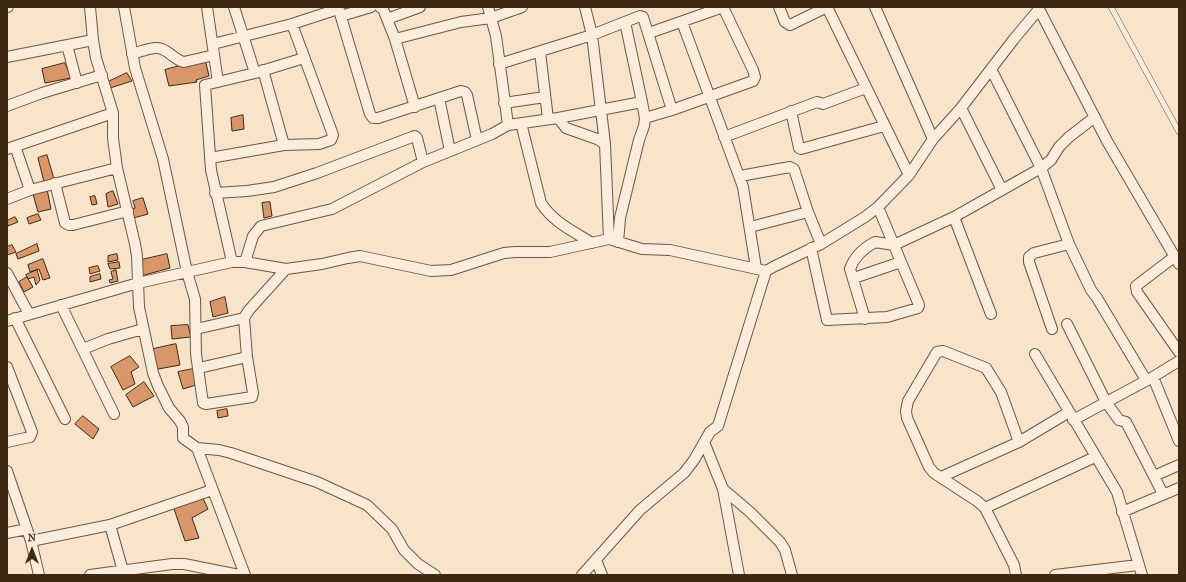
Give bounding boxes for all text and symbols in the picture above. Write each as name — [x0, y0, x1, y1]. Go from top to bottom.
north arrow — [12, 530, 52, 570]
text: N — [28, 531, 36, 544]

